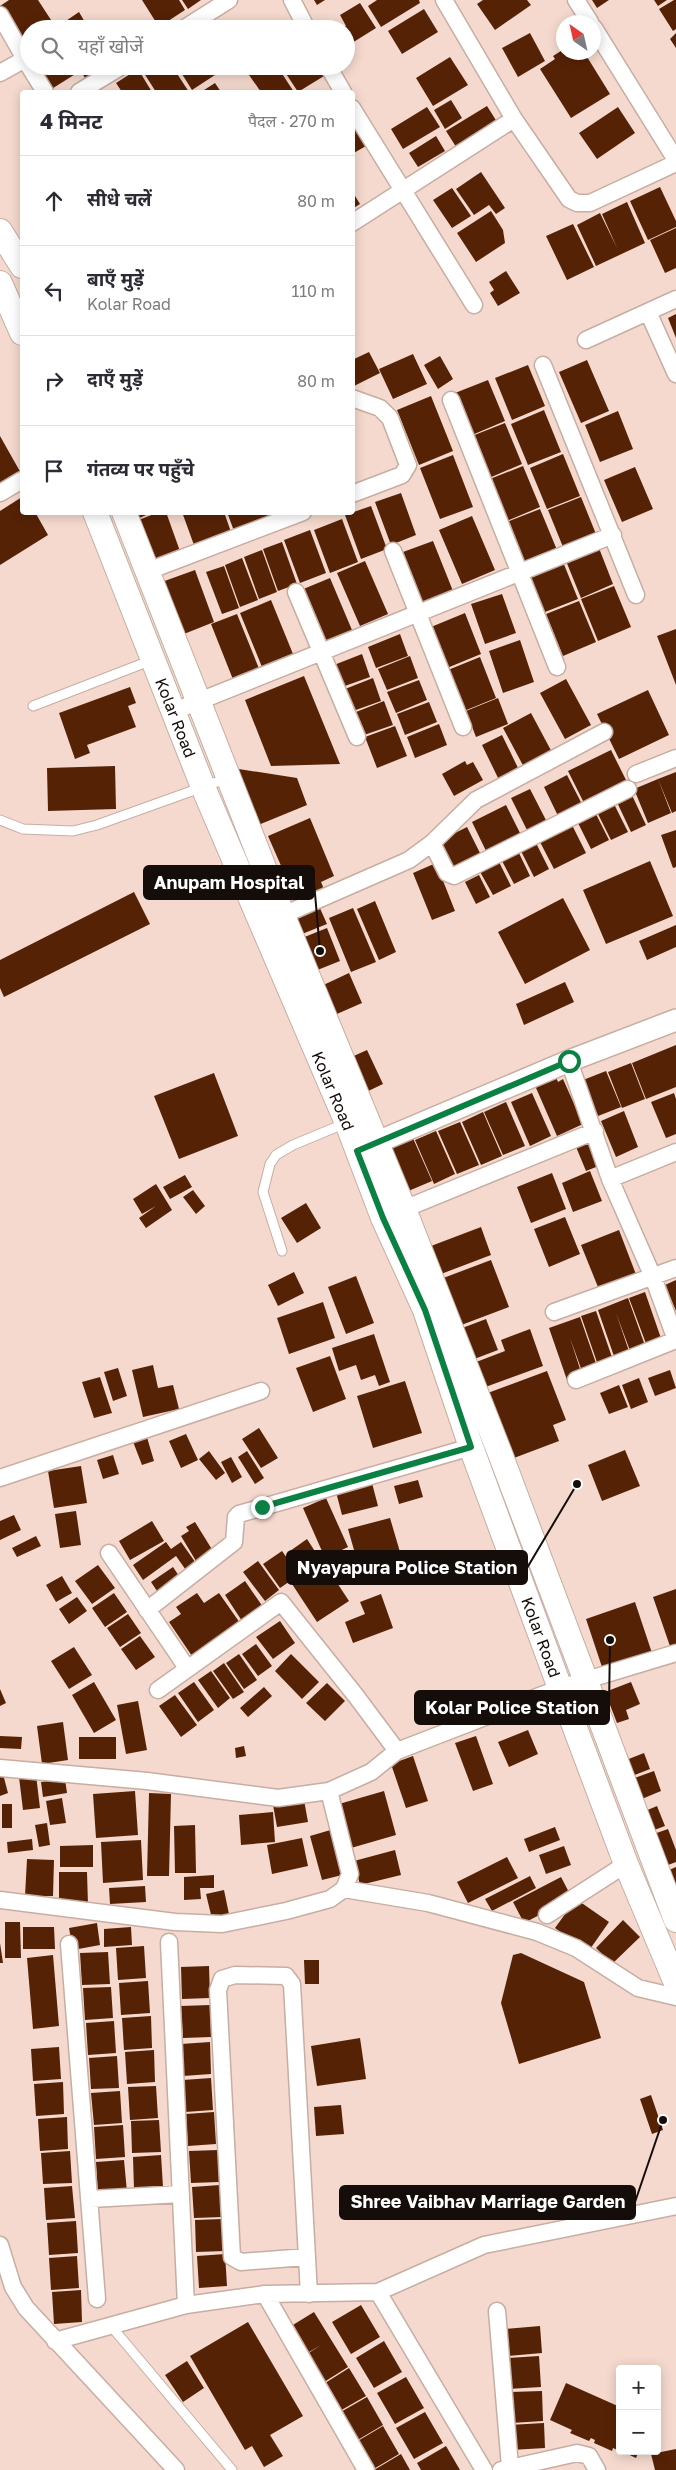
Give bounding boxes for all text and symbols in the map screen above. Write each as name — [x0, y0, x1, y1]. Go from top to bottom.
north arrow — [556, 15, 601, 60]
search box — [20, 20, 355, 75]
icon: search — [38, 34, 66, 62]
text: यहाँ खोजें — [78, 34, 143, 57]
text: 4 मिनट — [40, 108, 102, 134]
text: पैदल · 270 m — [248, 111, 335, 131]
icon: ahead — [40, 187, 68, 215]
text: सीधे चलें — [87, 187, 152, 210]
text: 80 m — [297, 191, 335, 211]
text: बाएँ मुड़ें — [87, 267, 144, 290]
icon: left — [40, 277, 68, 305]
text: 110 m — [291, 281, 335, 301]
text: Kolar Road — [87, 294, 171, 314]
icon: right — [40, 367, 68, 395]
text: दाएँ मुड़ें — [87, 367, 143, 390]
text: 80 m — [297, 371, 335, 391]
icon: arrive — [40, 457, 68, 485]
text: गंतव्य पर पहुँचे — [87, 457, 194, 480]
street label: Kolar Road — [151, 675, 200, 760]
callout: Anupam Hospital — [144, 866, 314, 899]
text: Anupam Hospital — [154, 871, 304, 893]
street label: Kolar Road — [307, 1048, 359, 1133]
route start — [558, 1050, 581, 1073]
route end — [251, 1496, 274, 1519]
callout: Nyayapura Police Station — [287, 1551, 527, 1584]
text: Nyayapura Police Station — [297, 1556, 517, 1578]
street label: Kolar Road — [517, 1594, 565, 1680]
callout: Kolar Police Station — [415, 1691, 609, 1724]
text: Kolar Police Station — [425, 1696, 599, 1718]
callout: Shree Vaibhav Marriage Garden — [340, 2186, 635, 2219]
text: Shree Vaibhav Marriage Garden — [351, 2190, 626, 2212]
map controls — [616, 2365, 661, 2455]
button: + — [616, 2365, 661, 2410]
button: − — [616, 2410, 661, 2455]

